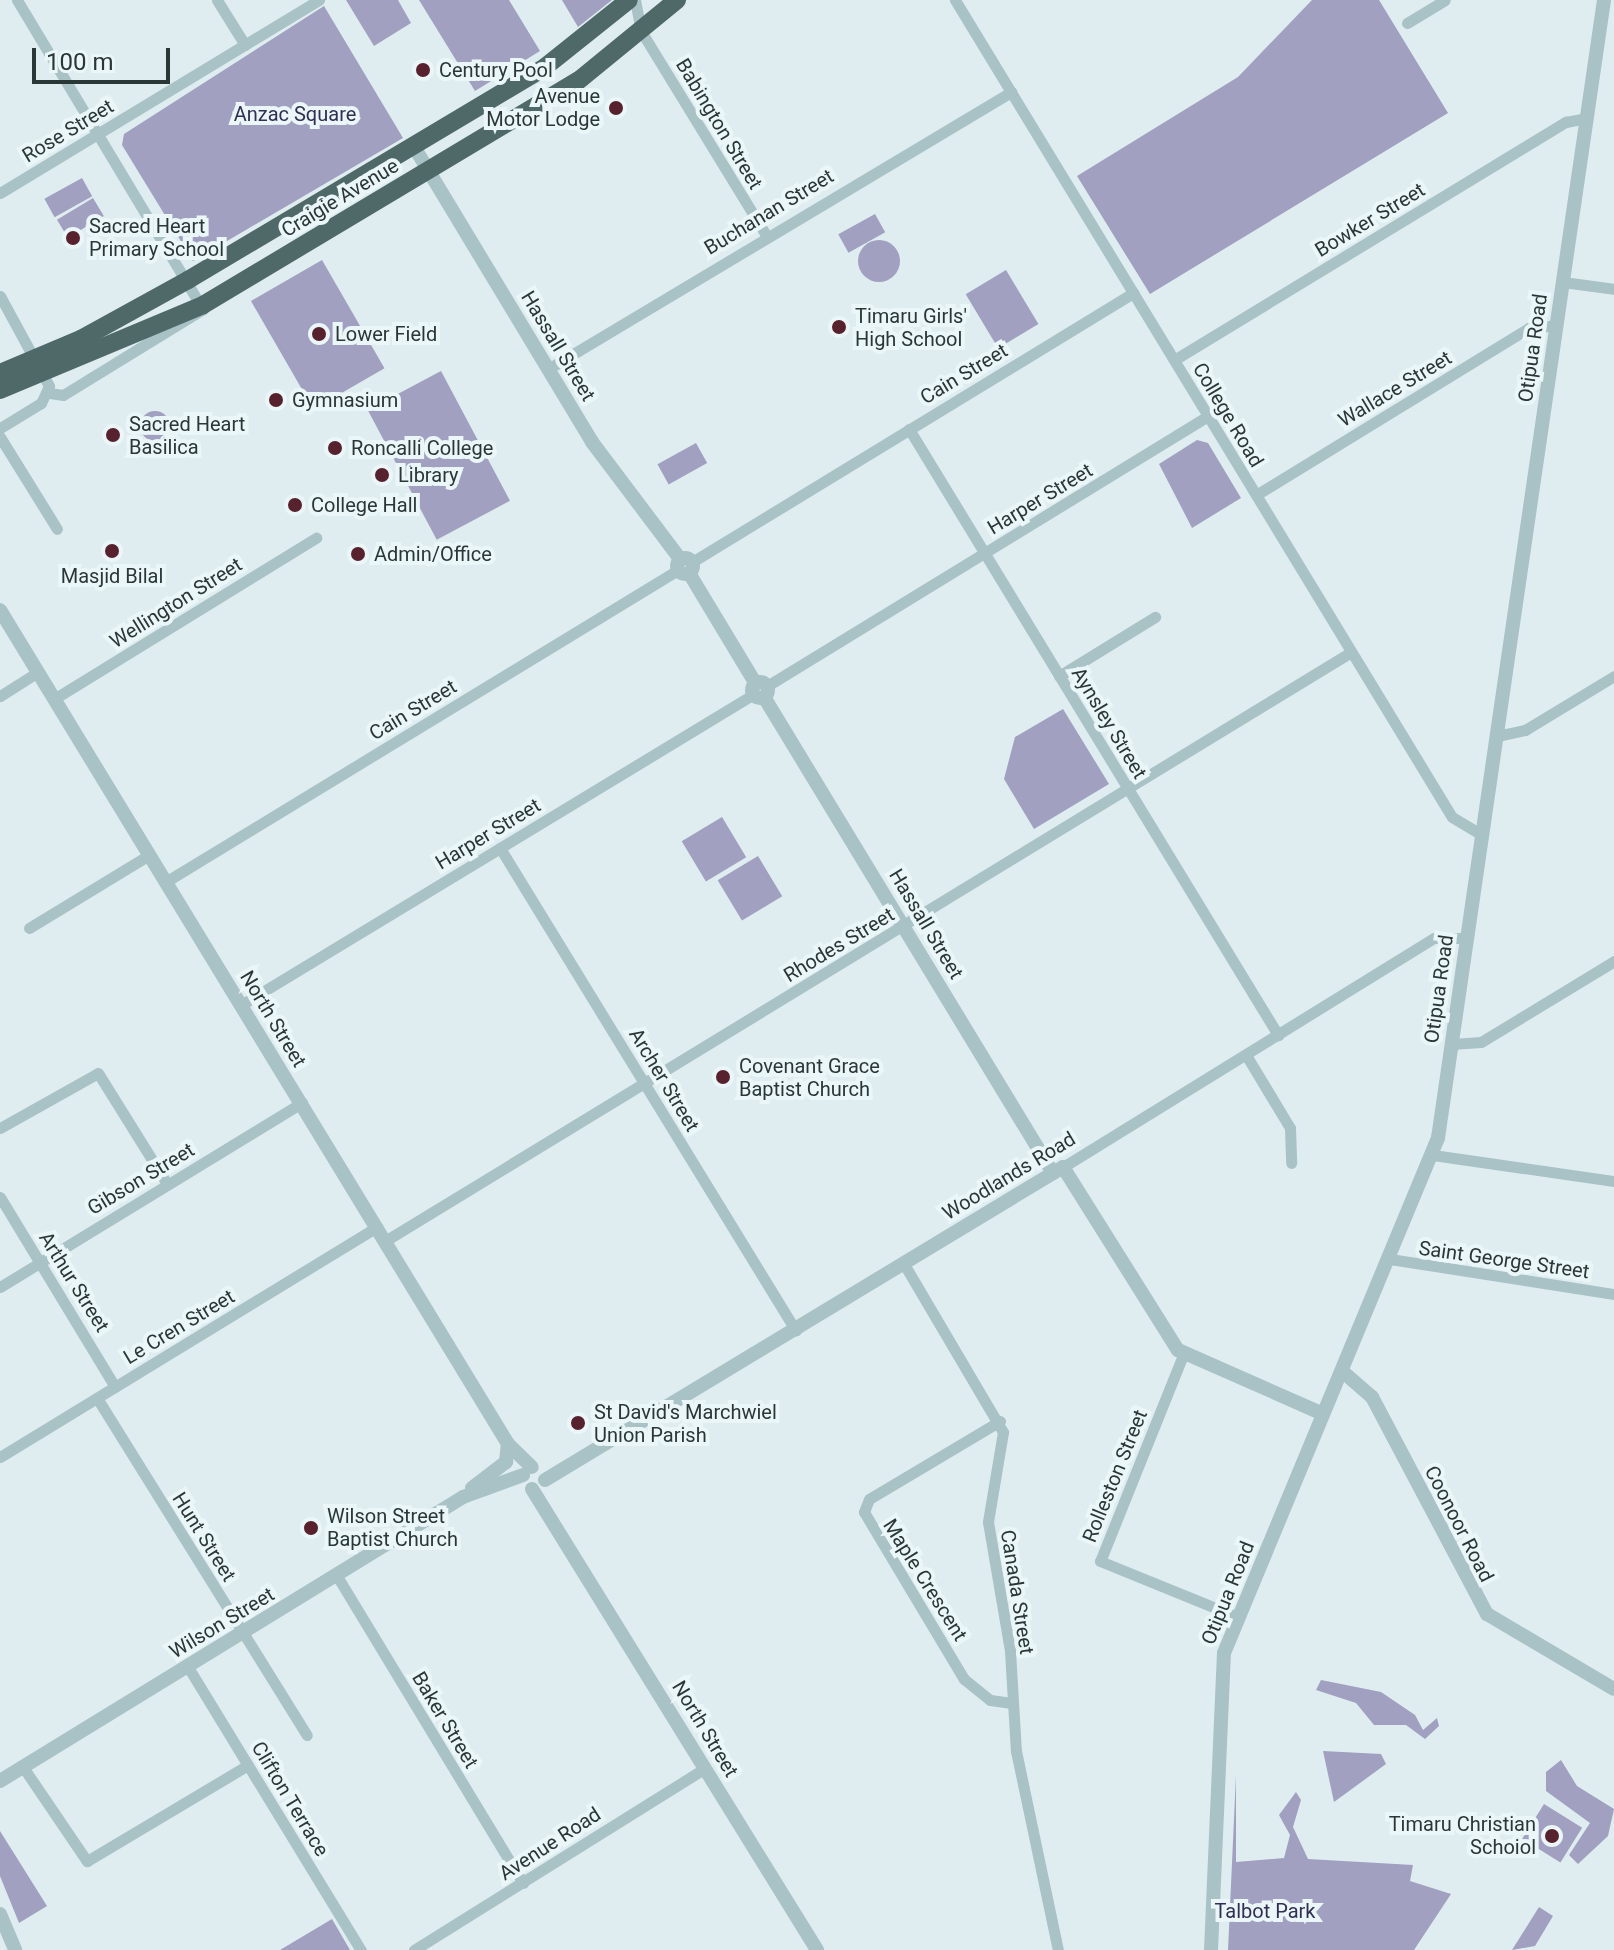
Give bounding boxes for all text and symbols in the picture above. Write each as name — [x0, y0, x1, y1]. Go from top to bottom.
scale bar — [36, 32, 174, 82]
text: 100 m — [46, 48, 113, 76]
street label: Babington Street — [671, 54, 767, 194]
place label: Century Pool — [439, 58, 553, 82]
marker: Century Pool — [414, 61, 432, 79]
place label: Avenue Motor Lodge — [486, 84, 600, 131]
street label: Rose Street — [18, 94, 118, 168]
marker: Avenue Motor Lodge — [607, 99, 625, 117]
park label: Anzac Square — [234, 102, 356, 126]
street label: Craigie Avenue — [277, 154, 403, 242]
street label: Buchanan Street — [700, 164, 838, 260]
street label: Bowker Street — [1311, 178, 1429, 262]
place label: Sacred Heart Primary School — [89, 214, 224, 261]
marker: Sacred Heart Primary School — [64, 229, 82, 247]
street label: Hassall Street — [516, 287, 600, 405]
street label: Otipua Road — [1514, 292, 1552, 404]
place label: Timaru Girls' High School — [855, 304, 967, 351]
marker: Timaru Girls' High School — [830, 318, 848, 336]
place label: Lower Field — [335, 322, 437, 346]
marker: Lower Field — [310, 325, 328, 343]
street label: Cain Street — [916, 339, 1012, 409]
street label: Wallace Street — [1334, 346, 1456, 432]
street label: College Road — [1187, 358, 1269, 472]
place label: Gymnasium — [292, 388, 398, 412]
marker: Gymnasium — [267, 391, 285, 409]
place label: Sacred Heart Basilica — [129, 412, 245, 459]
marker: Sacred Heart Basilica — [104, 426, 122, 444]
place label: Roncalli College — [351, 436, 493, 460]
marker: Roncalli College — [326, 439, 344, 457]
street label: Harper Street — [983, 458, 1097, 540]
place label: Library — [398, 463, 459, 487]
marker: Library — [373, 466, 391, 484]
place label: College Hall — [311, 493, 417, 517]
marker: College Hall — [286, 496, 304, 514]
marker: Masjid Bilal — [103, 542, 121, 560]
place label: Admin/Office — [374, 542, 492, 566]
marker: Admin/Office — [349, 545, 367, 563]
street label: Wellington Street — [105, 553, 247, 653]
place label: Masjid Bilal — [61, 564, 163, 588]
street label: Aynsley Street — [1066, 663, 1152, 783]
street label: Cain Street — [365, 675, 461, 745]
street label: Harper Street — [431, 793, 545, 875]
street label: Hassall Street — [884, 865, 968, 983]
street label: Rhodes Street — [779, 903, 899, 987]
street label: Otipua Road — [1420, 933, 1458, 1045]
street label: North Street — [235, 966, 311, 1072]
street label: Archer Street — [624, 1024, 704, 1136]
place label: Covenant Grace Baptist Church — [739, 1054, 880, 1101]
marker: Covenant Grace Baptist Church — [714, 1068, 732, 1086]
street label: Woodlands Road — [938, 1127, 1080, 1225]
street label: Gibson Street — [83, 1138, 199, 1220]
street label: Arthur Street — [34, 1228, 114, 1336]
street label: Saint George Street — [1417, 1236, 1591, 1284]
street label: Le Cren Street — [119, 1284, 239, 1370]
place label: St David's Marchwiel Union Parish — [594, 1400, 777, 1447]
street label: Rolleston Street — [1077, 1406, 1153, 1546]
marker: St David's Marchwiel Union Parish — [569, 1414, 587, 1432]
street label: Coonoor Road — [1419, 1462, 1499, 1586]
street label: Hunt Street — [167, 1488, 241, 1586]
place label: Wilson Street Baptist Church — [327, 1504, 458, 1551]
street label: Maple Crescent — [878, 1515, 972, 1645]
marker: Wilson Street Baptist Church — [302, 1519, 320, 1537]
street label: Canada Street — [995, 1528, 1039, 1656]
street label: Otipua Road — [1196, 1538, 1260, 1648]
street label: Wilson Street — [165, 1582, 279, 1664]
street label: Baker Street — [407, 1667, 483, 1773]
street label: North Street — [667, 1676, 743, 1782]
street label: Clifton Terrace — [246, 1737, 334, 1861]
street label: Avenue Road — [495, 1802, 605, 1886]
place label: Timaru Christian Schoiol — [1389, 1812, 1536, 1859]
marker: Timaru Christian Schoiol — [1543, 1827, 1561, 1845]
park label: Talbot Park — [1214, 1899, 1316, 1923]

